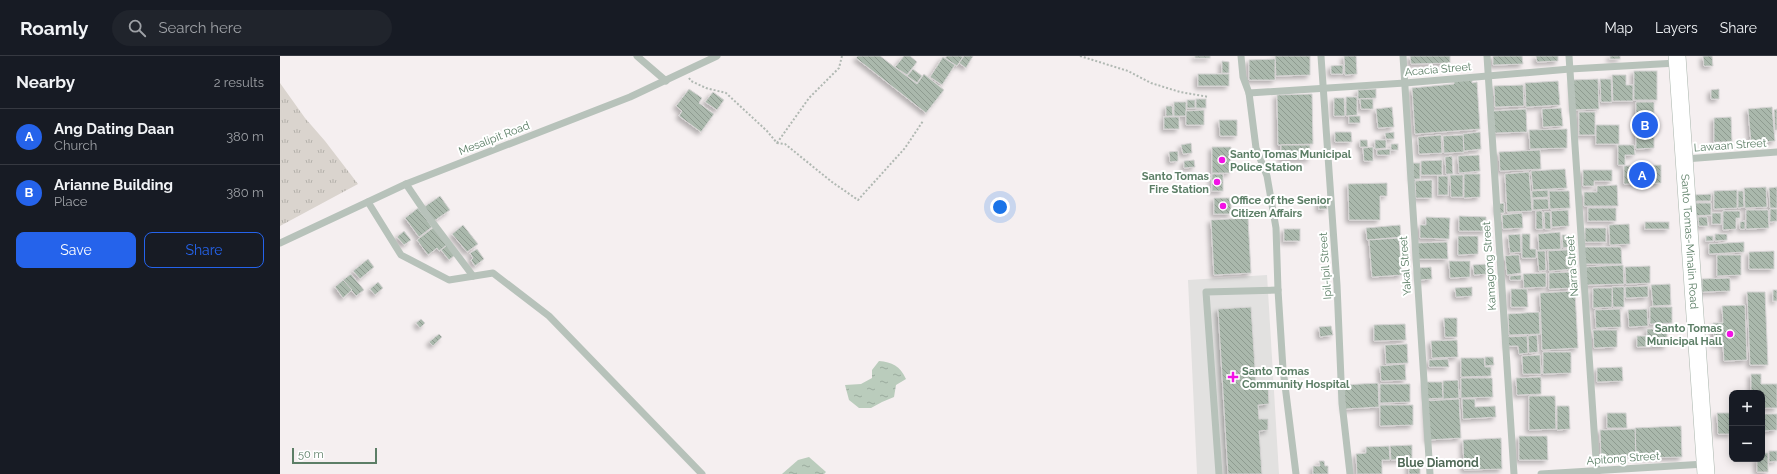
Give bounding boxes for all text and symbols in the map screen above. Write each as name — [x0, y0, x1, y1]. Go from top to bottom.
search box — [112, 10, 392, 46]
text: Roamly — [20, 17, 88, 39]
icon: search — [126, 17, 148, 39]
text: Search here — [158, 19, 242, 37]
text: Map — [1605, 20, 1633, 36]
text: Layers — [1655, 20, 1698, 36]
text: Share — [1720, 20, 1757, 36]
street label: Acacia Street — [1404, 60, 1472, 79]
text: Nearby — [16, 72, 75, 92]
text: 2 results — [214, 75, 264, 90]
pin: B — [1632, 110, 1658, 140]
street label: Mesalipit Road — [457, 119, 532, 158]
text: Ang Dating Daan — [54, 120, 174, 138]
text: A — [25, 129, 33, 144]
text: 380 m — [226, 129, 264, 144]
street label: Lawaan Street — [1693, 136, 1767, 155]
text: Church — [54, 138, 97, 153]
place label: Santo Tomas Municipal Police Station — [1230, 148, 1352, 174]
marker: Santo Tomas Municipal Police Station — [1217, 155, 1227, 165]
pin: A — [1629, 160, 1655, 190]
place label: Santo Tomas Fire Station — [1142, 170, 1210, 196]
street label: Santo Tomas-Minalin Road — [1678, 174, 1701, 310]
text: Arianne Building — [54, 176, 173, 194]
marker: Santo Tomas Fire Station — [1212, 177, 1222, 187]
text: B — [25, 185, 33, 200]
text: 380 m — [226, 185, 264, 200]
text: Place — [54, 194, 87, 209]
place label: Office of the Senior Citizen Affairs — [1231, 194, 1331, 220]
your location — [990, 197, 1010, 217]
marker: Office of the Senior Citizen Affairs — [1218, 201, 1228, 211]
street label: Kamagong Street — [1480, 221, 1499, 311]
button: Save — [16, 232, 136, 268]
button: Share — [144, 232, 264, 268]
street label: Ipil-Ipil Street — [1317, 232, 1334, 300]
street label: Yakal Street — [1397, 235, 1414, 296]
street label: Narra Street — [1564, 235, 1581, 297]
place label: Santo Tomas Municipal Hall — [1647, 322, 1723, 348]
marker: Santo Tomas Municipal Hall — [1725, 329, 1735, 339]
place label: Santo Tomas Community Hospital — [1242, 365, 1350, 391]
marker: Santo Tomas Community Hospital — [1227, 371, 1239, 383]
map controls — [1729, 390, 1765, 462]
button: + — [1729, 390, 1765, 426]
button: − — [1729, 426, 1765, 462]
scale bar — [292, 446, 377, 465]
text: 50 m — [298, 448, 324, 461]
street label: Apitong Street — [1586, 449, 1660, 468]
district label: Blue Diamond — [1397, 456, 1479, 470]

